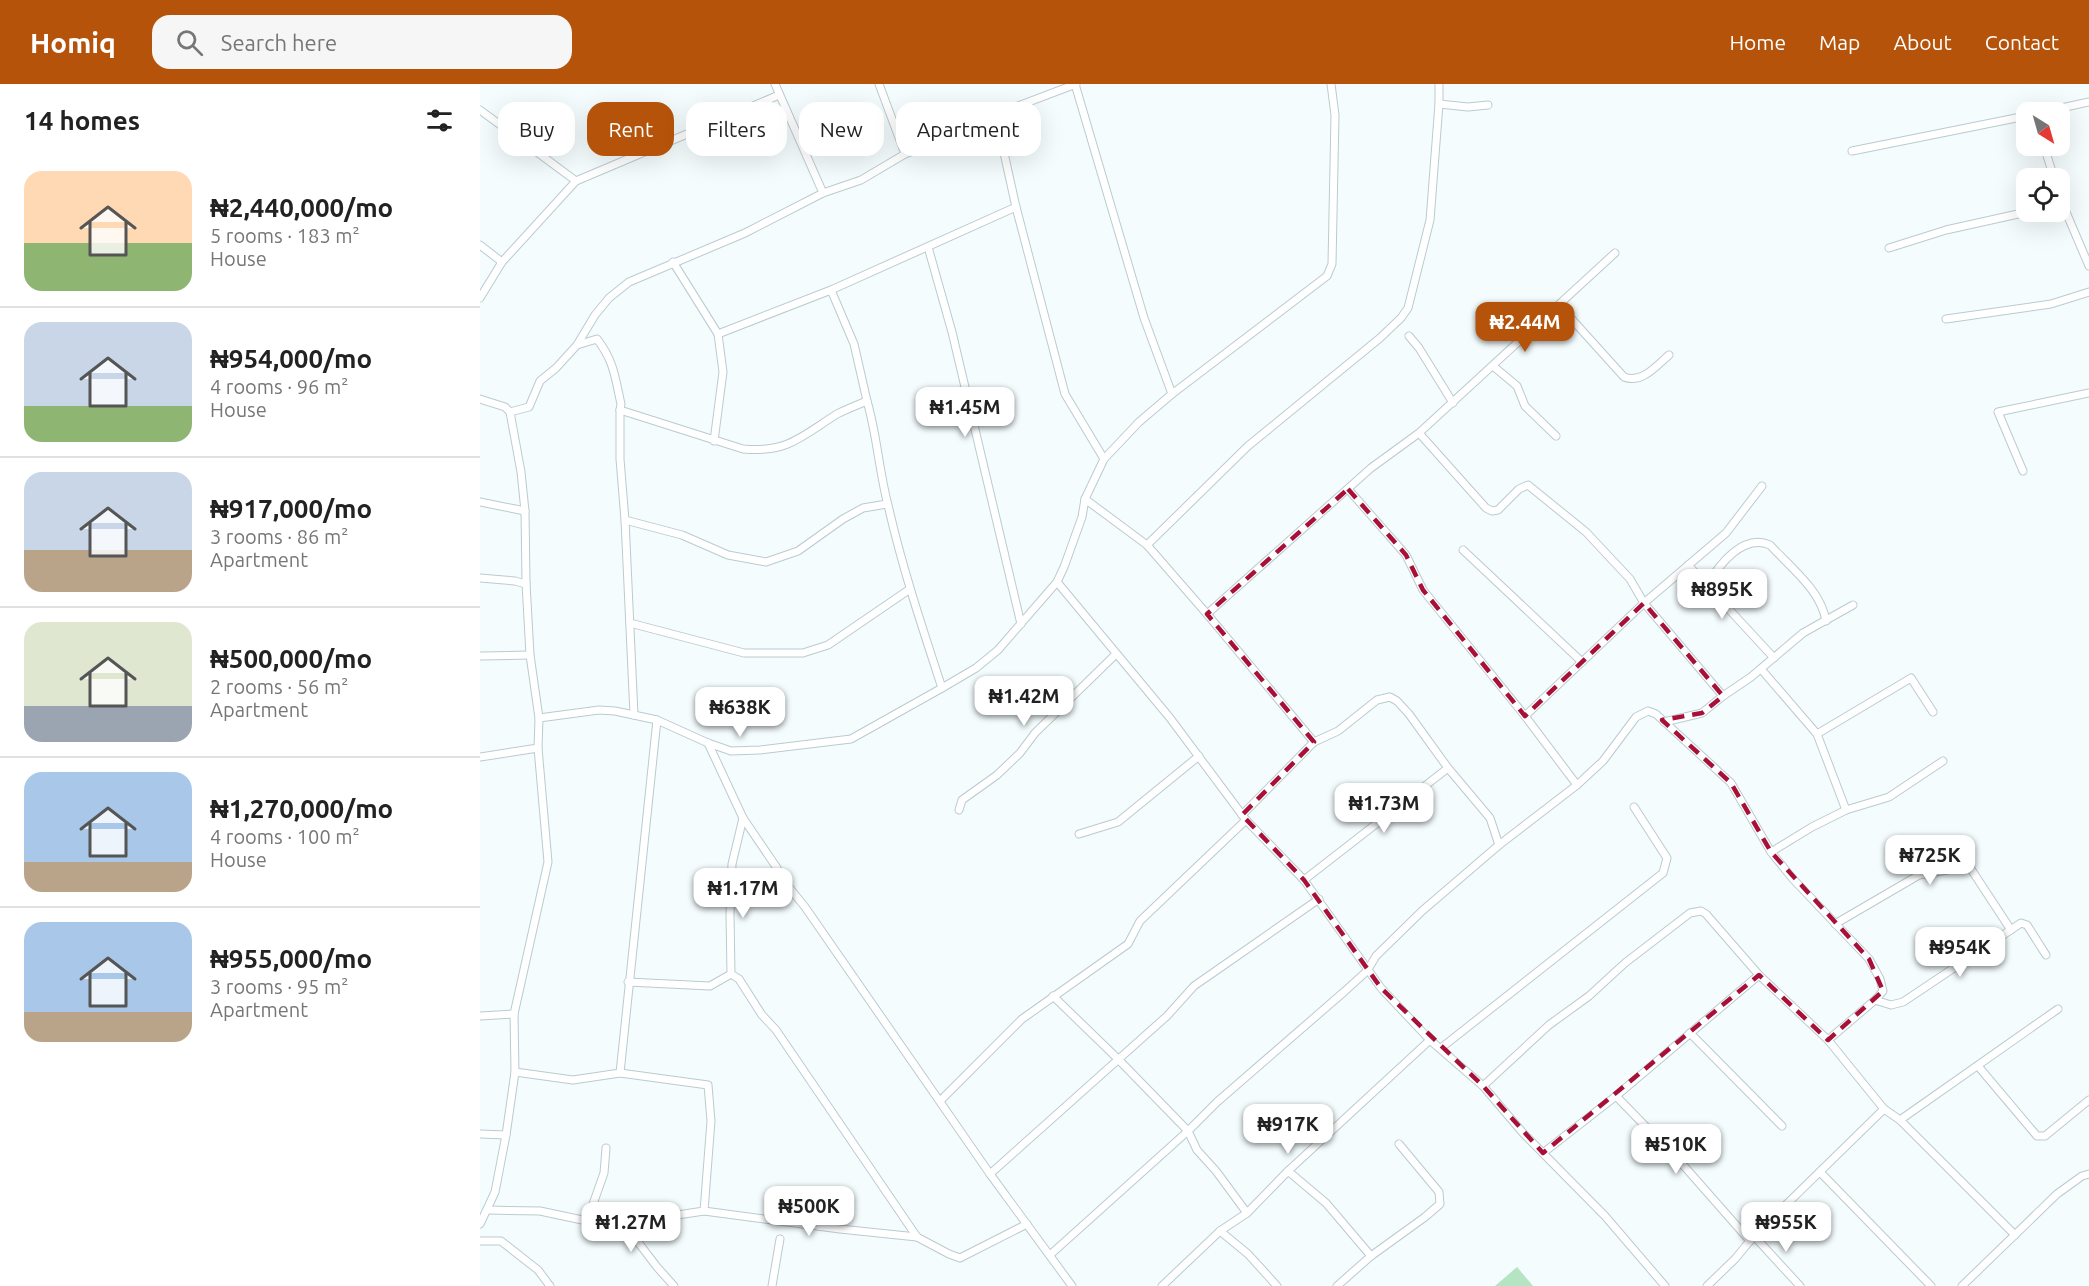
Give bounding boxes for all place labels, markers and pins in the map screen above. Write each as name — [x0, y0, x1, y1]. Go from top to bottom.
pin: ₦2.44M — [1476, 302, 1574, 353]
pin: ₦1.45M — [916, 387, 1014, 438]
pin: ₦895K — [1680, 569, 1764, 620]
pin: ₦1.42M — [975, 676, 1073, 727]
pin: ₦638K — [698, 687, 782, 738]
pin: ₦1.73M — [1335, 783, 1433, 834]
pin: ₦725K — [1888, 835, 1972, 886]
pin: ₦1.17M — [694, 868, 792, 919]
pin: ₦954K — [1918, 927, 2002, 978]
pin: ₦917K — [1246, 1104, 1330, 1155]
pin: ₦510K — [1634, 1124, 1718, 1175]
pin: ₦500K — [767, 1186, 851, 1237]
pin: ₦1.27M — [582, 1202, 680, 1253]
pin: ₦955K — [1744, 1202, 1828, 1253]

